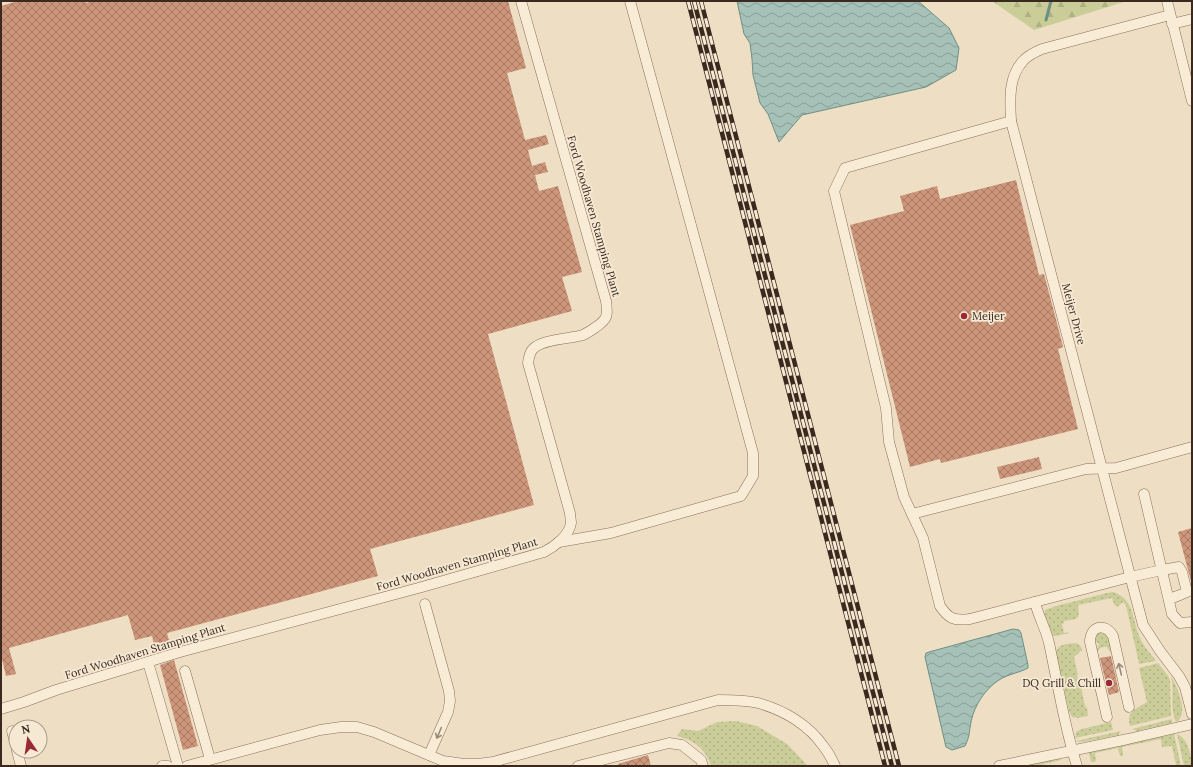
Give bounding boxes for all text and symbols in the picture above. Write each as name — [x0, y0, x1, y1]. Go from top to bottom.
street label: Ford Woodhaven Stamping Plant — [564, 134, 624, 299]
street label: Meijer Drive — [1059, 282, 1089, 346]
place label: Meijer — [972, 309, 1005, 323]
marker: Meijer — [959, 311, 969, 321]
street label: Ford Woodhaven Stamping Plant — [375, 534, 540, 594]
street label: Ford Woodhaven Stamping Plant — [63, 620, 228, 682]
one-way arrow — [1116, 663, 1124, 676]
place label: DQ Grill & Chill — [1022, 676, 1101, 690]
marker: DQ Grill & Chill — [1104, 678, 1114, 688]
north arrow — [8, 719, 48, 759]
text: N — [20, 721, 32, 737]
one-way arrow — [435, 727, 442, 739]

